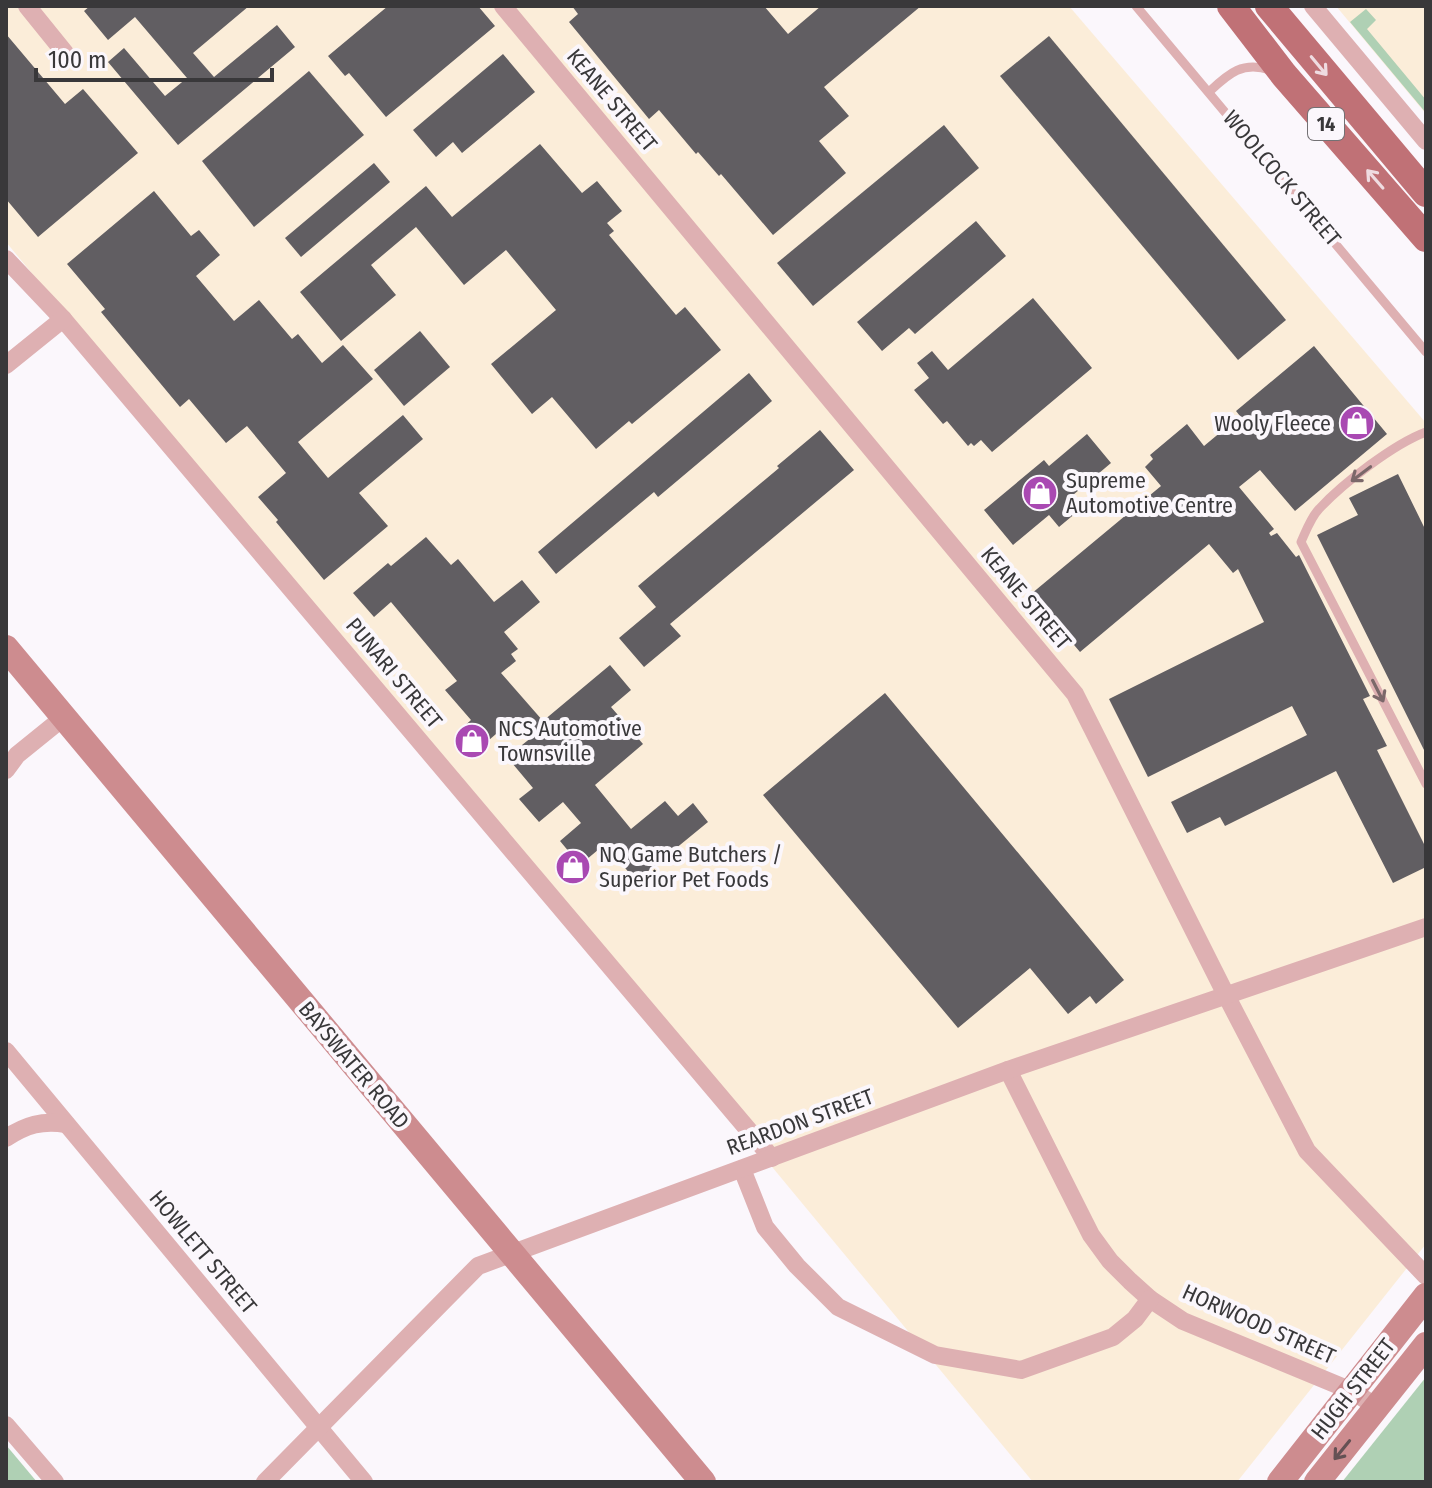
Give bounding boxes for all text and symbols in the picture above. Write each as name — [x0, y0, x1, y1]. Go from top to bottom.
scale bar — [36, 32, 272, 82]
street label: KEANE STREET — [561, 43, 663, 157]
text: 100 m — [48, 46, 106, 74]
one-way arrow — [1310, 55, 1328, 75]
street label: WOOLCOCK STREET — [1217, 105, 1347, 252]
road number: 14 — [1308, 108, 1344, 140]
one-way arrow — [1366, 170, 1384, 190]
shop icon: Wooly Fleece — [1338, 404, 1376, 442]
place label: Wooly Fleece — [1214, 410, 1331, 437]
one-way arrow — [1351, 465, 1372, 482]
place label: Supreme Automotive Centre — [1066, 467, 1233, 519]
shop icon: Supreme Automotive Centre — [1021, 474, 1059, 512]
street label: KEANE STREET — [975, 541, 1077, 655]
street label: PUNARI STREET — [340, 612, 448, 734]
one-way arrow — [1371, 678, 1386, 702]
place label: NCS Automotive Townsville — [498, 715, 642, 767]
shop icon: NCS Automotive Townsville — [453, 722, 491, 760]
place label: NQ Game Butchers / Superior Pet Foods — [599, 841, 782, 893]
shop icon: NQ Game Butchers / Superior Pet Foods — [554, 848, 592, 886]
street label: BAYSWATER ROAD — [293, 996, 415, 1134]
street label: REARDON STREET — [723, 1083, 878, 1161]
street label: HOWLETT STREET — [144, 1185, 263, 1320]
street label: HORWOOD STREET — [1178, 1278, 1340, 1370]
street label: HUGH STREET — [1305, 1332, 1401, 1445]
one-way arrow — [1334, 1439, 1351, 1460]

